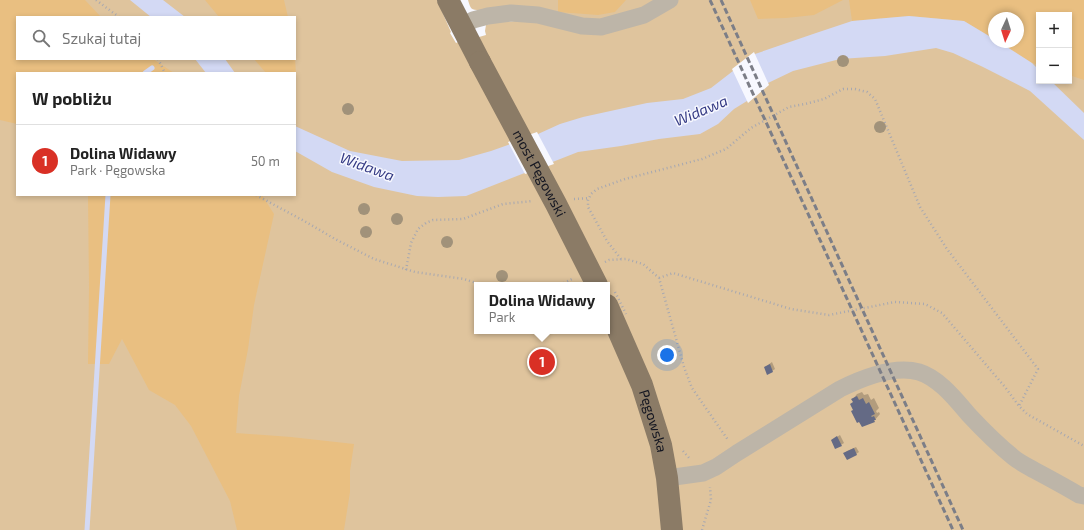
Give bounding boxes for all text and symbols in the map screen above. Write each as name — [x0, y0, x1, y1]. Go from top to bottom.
north arrow — [988, 12, 1024, 48]
map controls — [1036, 12, 1072, 84]
button: + — [1036, 12, 1072, 48]
search box — [16, 16, 296, 60]
icon: search — [30, 27, 52, 49]
text: Szukaj tutaj — [62, 29, 141, 47]
button: − — [1036, 48, 1072, 84]
text: W pobliżu — [32, 88, 112, 108]
water label: Widawa — [671, 91, 730, 129]
street label: most Pęgowski — [510, 126, 570, 219]
text: Dolina Widawy — [70, 144, 176, 162]
water label: Widawa — [338, 148, 397, 184]
text: 1 — [42, 153, 48, 169]
text: 50 m — [251, 153, 280, 169]
text: Park · Pęgowska — [70, 162, 166, 178]
popup — [474, 282, 610, 334]
text: Dolina Widawy — [489, 291, 595, 309]
text: Park — [489, 309, 515, 325]
your location — [657, 345, 677, 365]
pin: 1 — [529, 347, 555, 377]
street label: Pęgowska — [636, 387, 671, 454]

